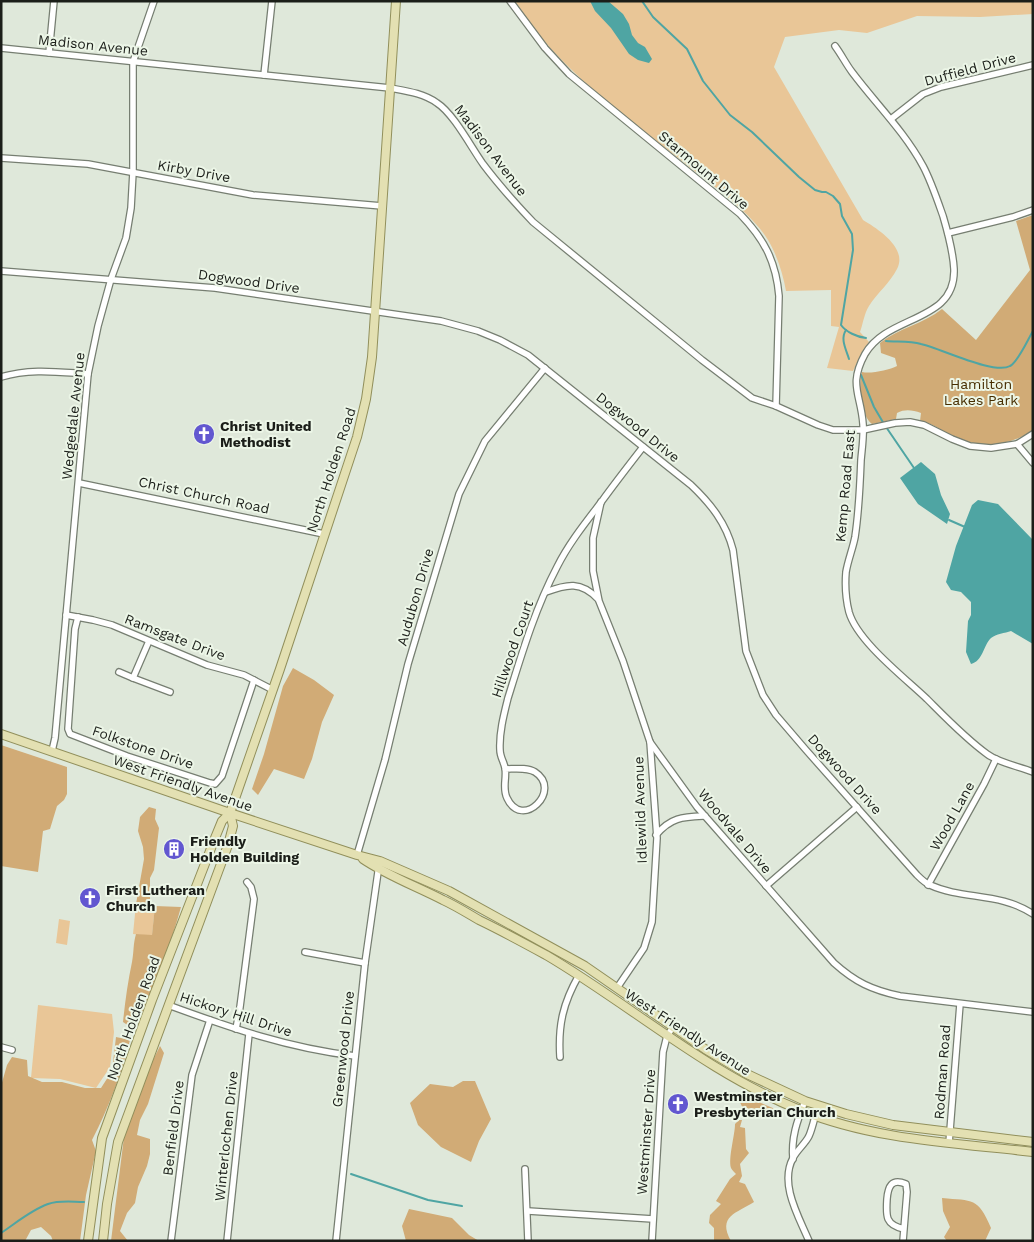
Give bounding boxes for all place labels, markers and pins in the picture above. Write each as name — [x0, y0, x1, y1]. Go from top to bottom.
place label: Christ United Methodist — [220, 418, 312, 450]
church icon: Christ United Methodist — [192, 422, 216, 446]
place label: Friendly Holden Building — [190, 833, 299, 865]
building icon: Friendly Holden Building — [162, 837, 186, 861]
place label: First Lutheran Church — [106, 882, 205, 914]
church icon: First Lutheran Church — [78, 886, 102, 910]
place label: Westminster Presbyterian Church — [694, 1088, 836, 1120]
church icon: Westminster Presbyterian Church — [666, 1092, 690, 1116]

